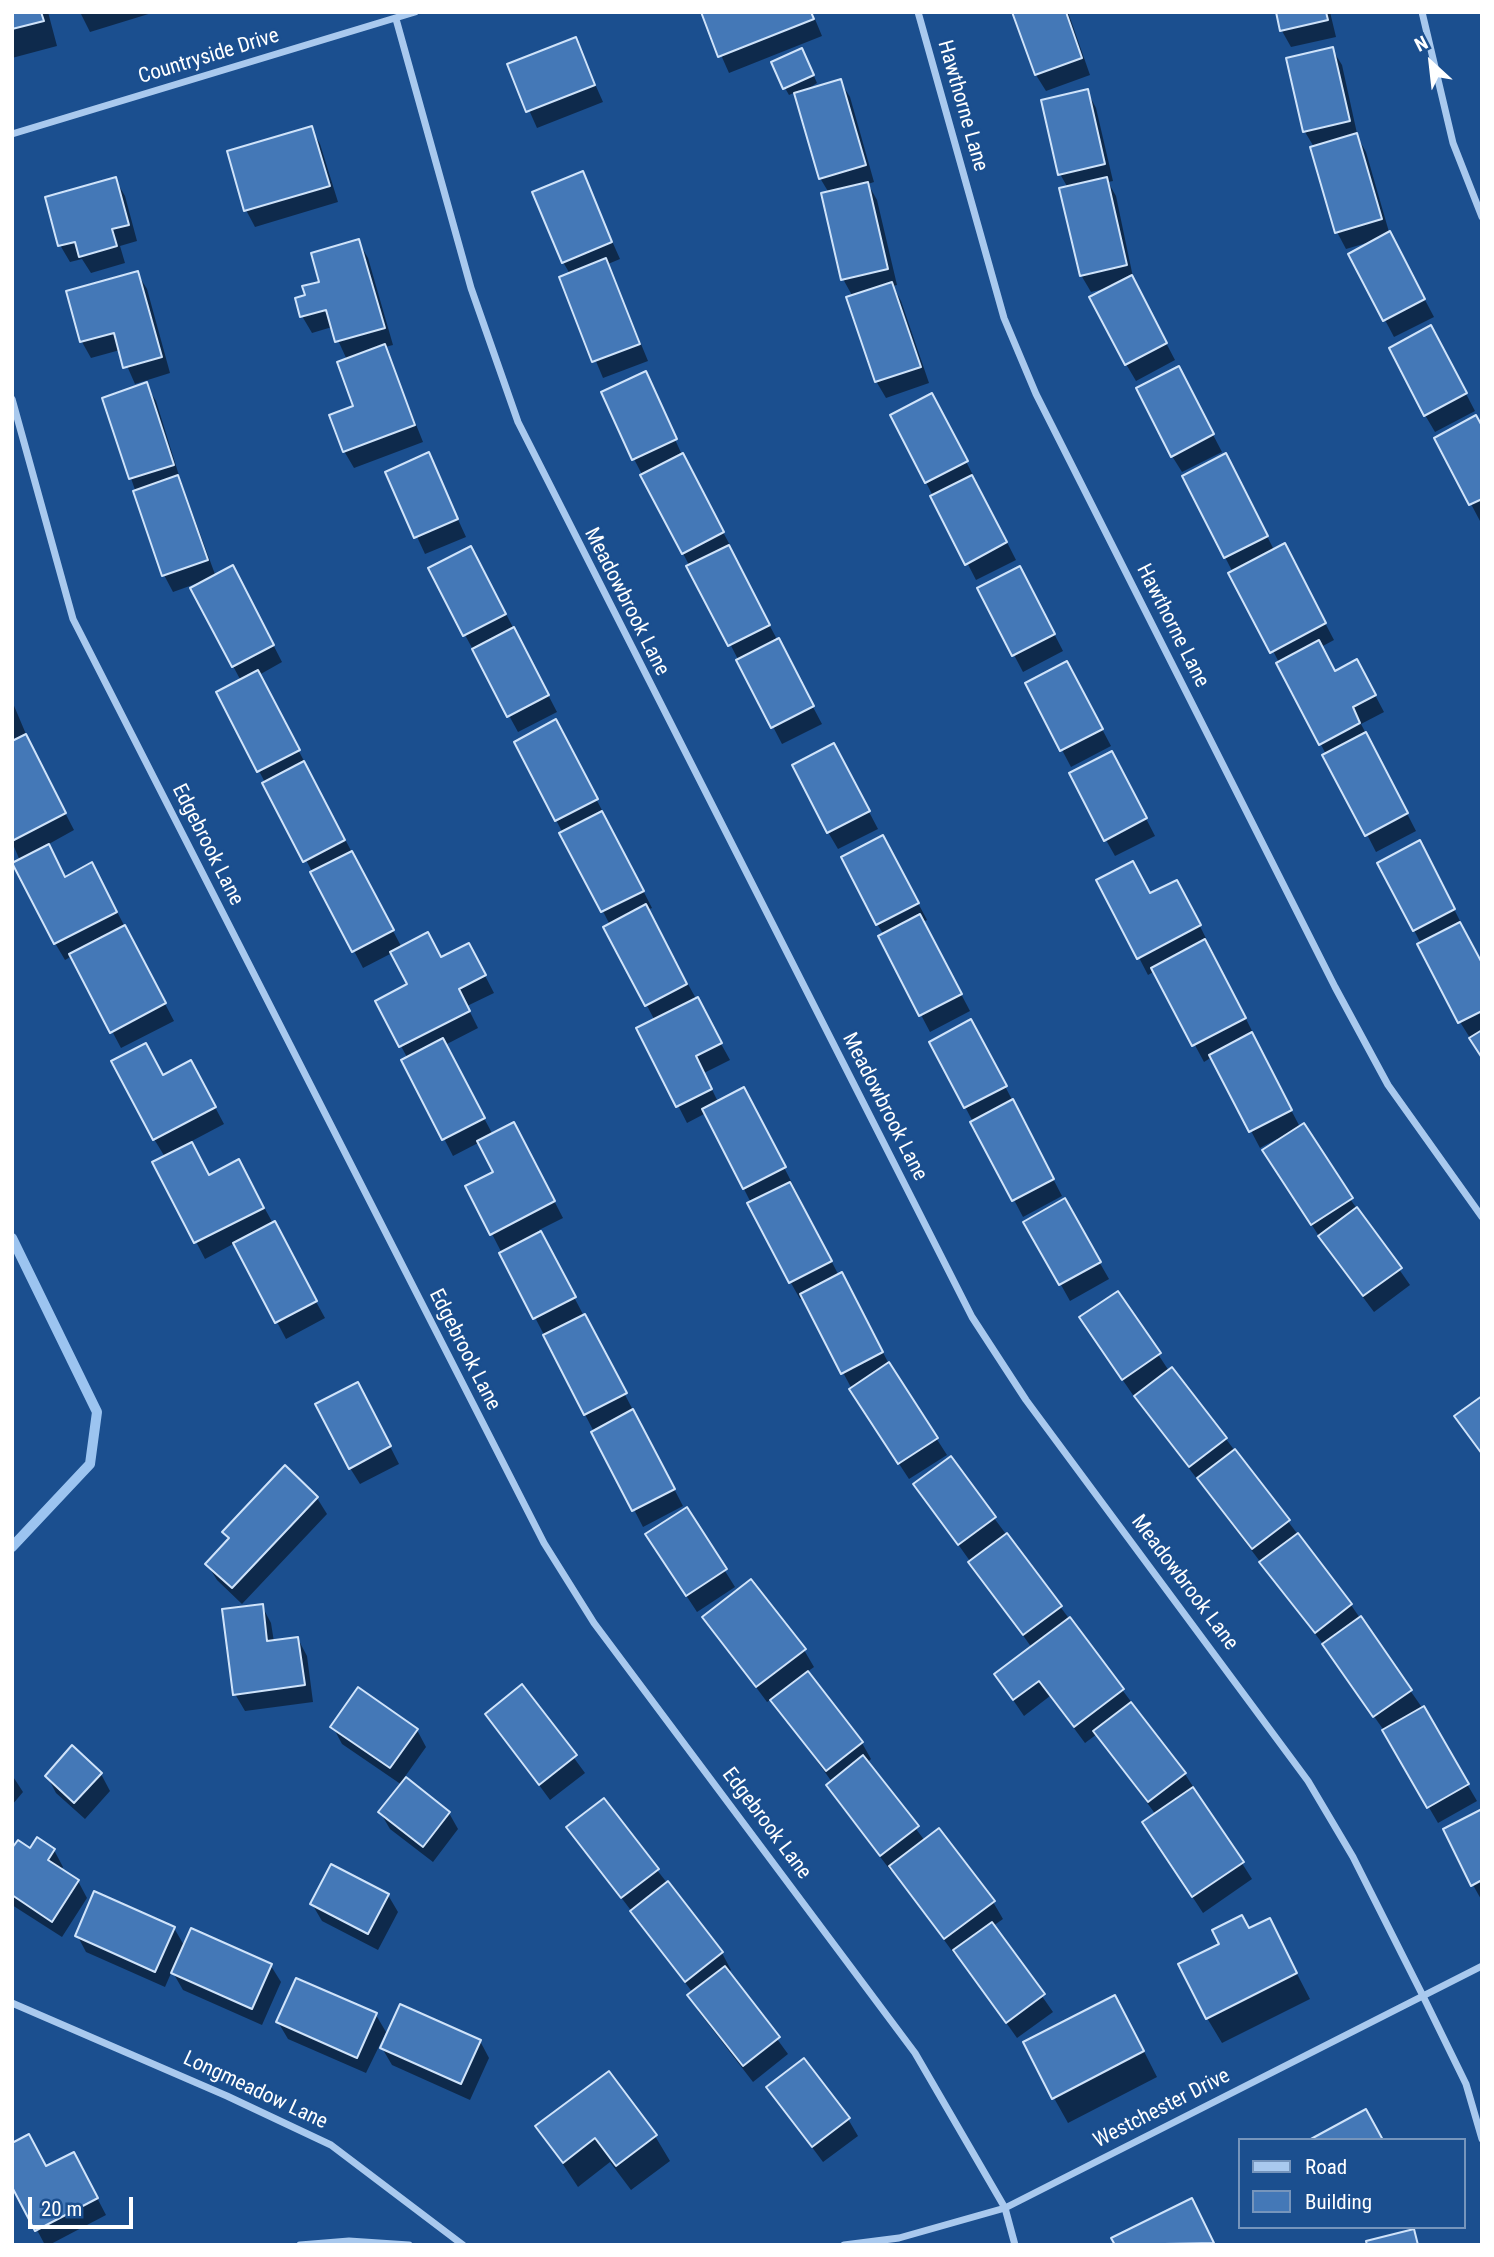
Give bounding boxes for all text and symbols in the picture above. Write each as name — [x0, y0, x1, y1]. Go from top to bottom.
street label: Countryside Drive — [136, 24, 282, 90]
north arrow — [1396, 28, 1466, 98]
text: N — [1411, 31, 1432, 57]
street label: Hawthorne Lane — [931, 38, 993, 174]
street label: Meadowbrook Lane — [578, 524, 674, 680]
street label: Hawthorne Lane — [1130, 560, 1214, 692]
street label: Edgebrook Lane — [166, 780, 248, 910]
street label: Meadowbrook Lane — [836, 1029, 932, 1185]
street label: Edgebrook Lane — [423, 1285, 505, 1415]
street label: Meadowbrook Lane — [1125, 1511, 1243, 1655]
street label: Edgebrook Lane — [716, 1763, 816, 1885]
street label: Longmeadow Lane — [179, 2047, 331, 2135]
street label: Westchester Drive — [1090, 2064, 1234, 2154]
legend — [1238, 2138, 1466, 2229]
text: Road — [1305, 2155, 1347, 2179]
scale bar — [32, 2184, 136, 2228]
text: Building — [1305, 2190, 1372, 2214]
text: 20 m — [41, 2197, 82, 2221]

